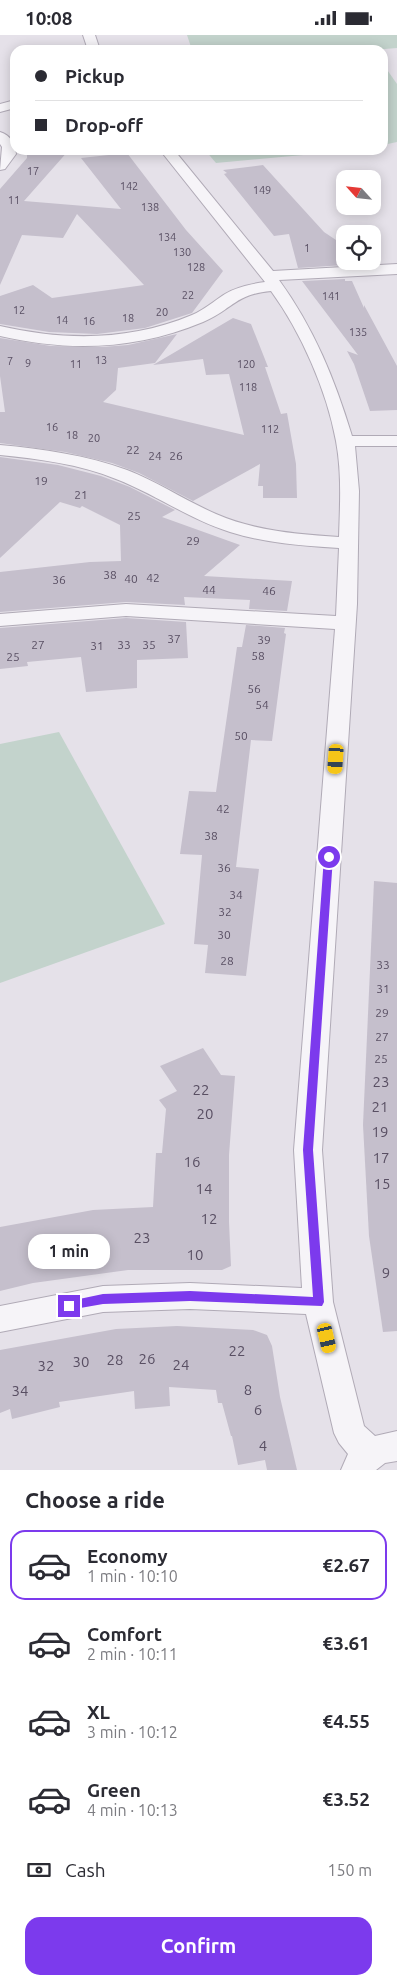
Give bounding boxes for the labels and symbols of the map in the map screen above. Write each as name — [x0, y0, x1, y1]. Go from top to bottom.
house number: 17 — [27, 165, 39, 177]
north arrow — [336, 170, 381, 215]
house number: 142 — [120, 180, 138, 192]
house number: 149 — [253, 184, 271, 196]
house number: 11 — [8, 194, 20, 206]
house number: 138 — [141, 201, 159, 213]
house number: 134 — [158, 231, 176, 243]
house number: 1 — [304, 242, 310, 254]
house number: 130 — [173, 246, 191, 258]
house number: 128 — [187, 261, 205, 273]
house number: 22 — [182, 289, 194, 301]
house number: 141 — [322, 290, 340, 302]
house number: 12 — [13, 304, 25, 316]
house number: 20 — [156, 306, 168, 318]
house number: 18 — [122, 312, 134, 324]
house number: 14 — [56, 314, 68, 326]
house number: 16 — [83, 315, 95, 327]
house number: 135 — [349, 326, 367, 338]
house number: 13 — [95, 354, 107, 366]
house number: 7 — [7, 355, 13, 367]
house number: 9 — [25, 357, 31, 369]
house number: 11 — [70, 358, 82, 370]
house number: 120 — [237, 358, 255, 370]
house number: 118 — [239, 381, 257, 393]
house number: 16 — [46, 421, 58, 433]
house number: 112 — [261, 423, 279, 435]
house number: 18 — [66, 429, 78, 441]
house number: 20 — [88, 432, 100, 444]
house number: 22 — [126, 443, 140, 456]
house number: 24 — [148, 449, 162, 462]
house number: 26 — [169, 449, 183, 462]
house number: 19 — [34, 474, 48, 487]
house number: 21 — [74, 488, 88, 501]
house number: 25 — [127, 509, 141, 522]
house number: 29 — [186, 534, 200, 547]
house number: 38 — [103, 568, 117, 581]
house number: 42 — [146, 571, 160, 584]
house number: 40 — [124, 572, 138, 585]
house number: 36 — [52, 573, 66, 586]
house number: 44 — [202, 583, 216, 596]
house number: 46 — [262, 584, 276, 597]
house number: 37 — [167, 632, 181, 645]
house number: 39 — [257, 633, 271, 646]
house number: 27 — [31, 638, 45, 651]
house number: 33 — [117, 638, 131, 651]
house number: 35 — [142, 638, 156, 651]
house number: 31 — [90, 639, 104, 652]
house number: 58 — [251, 649, 265, 662]
house number: 25 — [6, 650, 20, 663]
house number: 56 — [247, 682, 261, 695]
house number: 54 — [255, 698, 269, 711]
house number: 50 — [234, 729, 248, 742]
car — [327, 744, 344, 774]
house number: 42 — [216, 802, 230, 815]
house number: 38 — [204, 829, 218, 842]
route start — [318, 846, 340, 868]
house number: 36 — [217, 861, 231, 874]
house number: 34 — [229, 888, 243, 901]
house number: 32 — [218, 905, 232, 918]
house number: 30 — [217, 928, 231, 941]
house number: 28 — [220, 954, 234, 967]
house number: 33 — [376, 958, 390, 971]
house number: 31 — [376, 982, 390, 995]
house number: 29 — [375, 1006, 389, 1019]
house number: 27 — [375, 1030, 389, 1043]
house number: 25 — [374, 1052, 388, 1065]
house number: 23 — [373, 1073, 389, 1090]
house number: 22 — [193, 1081, 209, 1098]
house number: 21 — [372, 1098, 388, 1115]
house number: 20 — [197, 1105, 213, 1122]
house number: 19 — [372, 1123, 388, 1140]
house number: 17 — [373, 1149, 389, 1166]
house number: 16 — [184, 1153, 200, 1170]
house number: 15 — [374, 1175, 390, 1192]
house number: 14 — [196, 1180, 212, 1197]
house number: 12 — [201, 1210, 217, 1227]
house number: 23 — [134, 1229, 150, 1246]
callout: 1 min — [28, 1233, 110, 1269]
house number: 10 — [187, 1246, 203, 1263]
house number: 9 — [382, 1264, 390, 1281]
route end — [58, 1295, 80, 1317]
car — [316, 1322, 337, 1354]
house number: 22 — [229, 1342, 245, 1359]
house number: 26 — [139, 1350, 155, 1367]
house number: 28 — [107, 1351, 123, 1368]
house number: 30 — [73, 1353, 89, 1370]
house number: 24 — [173, 1356, 189, 1373]
house number: 32 — [38, 1357, 54, 1374]
house number: 8 — [244, 1381, 252, 1398]
house number: 34 — [12, 1382, 28, 1399]
house number: 6 — [254, 1401, 262, 1418]
house number: 4 — [259, 1437, 267, 1454]

